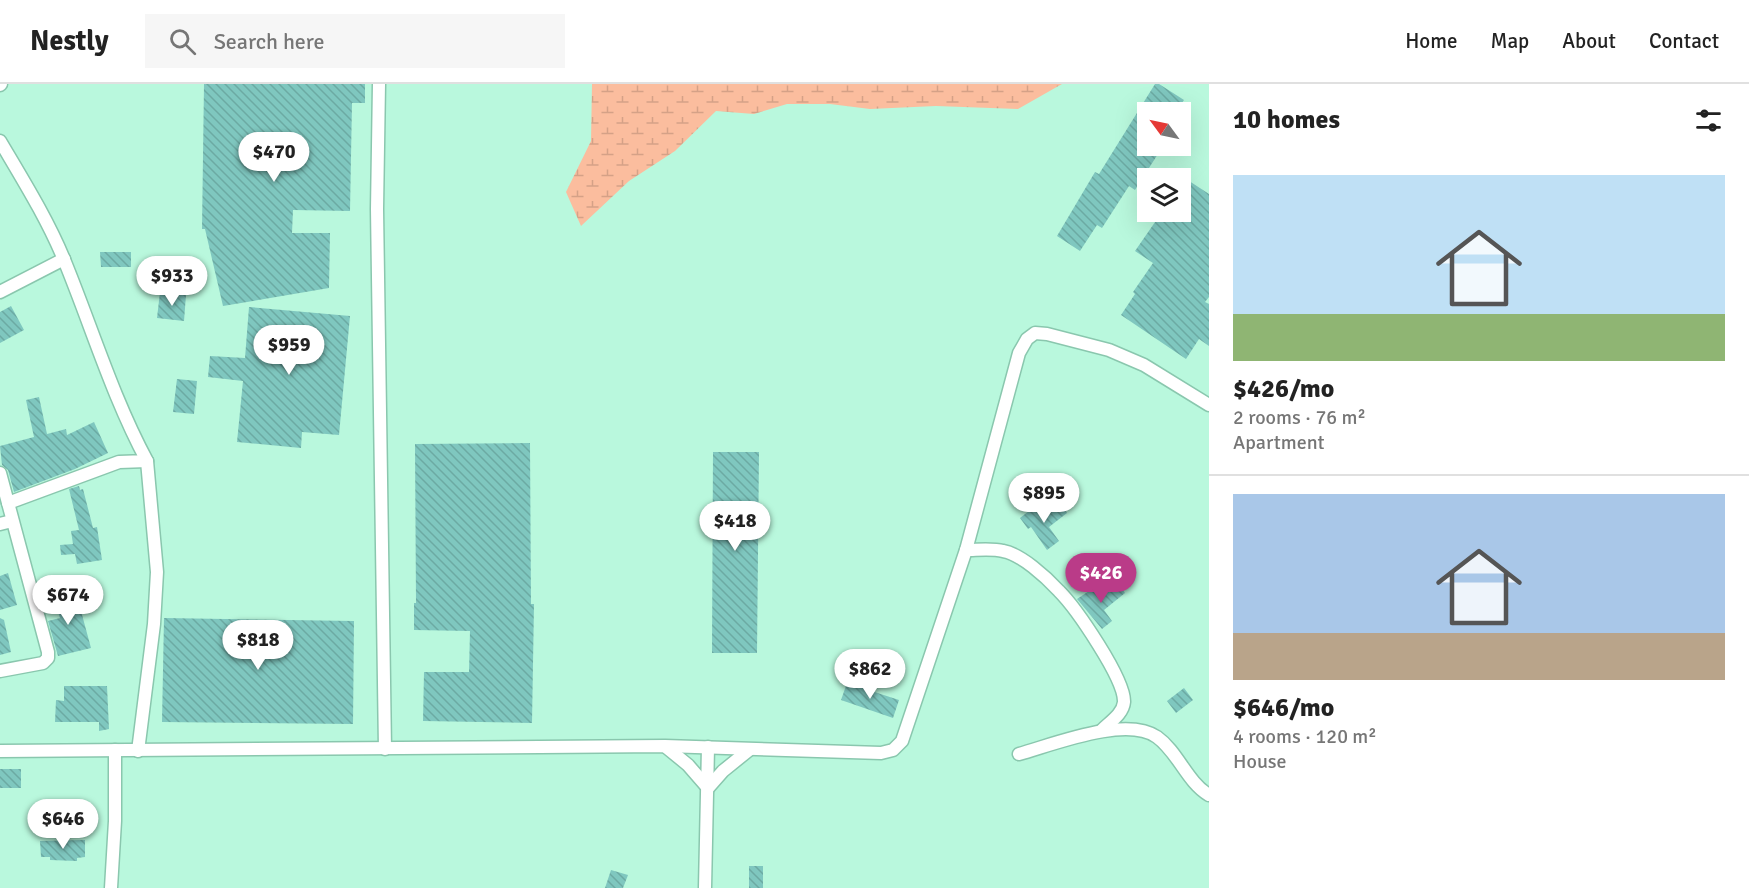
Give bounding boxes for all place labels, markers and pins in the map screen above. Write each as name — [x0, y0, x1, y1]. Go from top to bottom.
pin: $470 — [238, 132, 310, 183]
pin: $933 — [136, 256, 208, 307]
pin: $959 — [253, 325, 325, 376]
pin: $895 — [1008, 473, 1080, 524]
pin: $418 — [699, 501, 771, 552]
pin: $426 — [1065, 553, 1137, 604]
pin: $674 — [32, 575, 104, 626]
pin: $818 — [222, 620, 294, 671]
pin: $862 — [834, 649, 906, 700]
pin: $646 — [27, 799, 99, 850]

